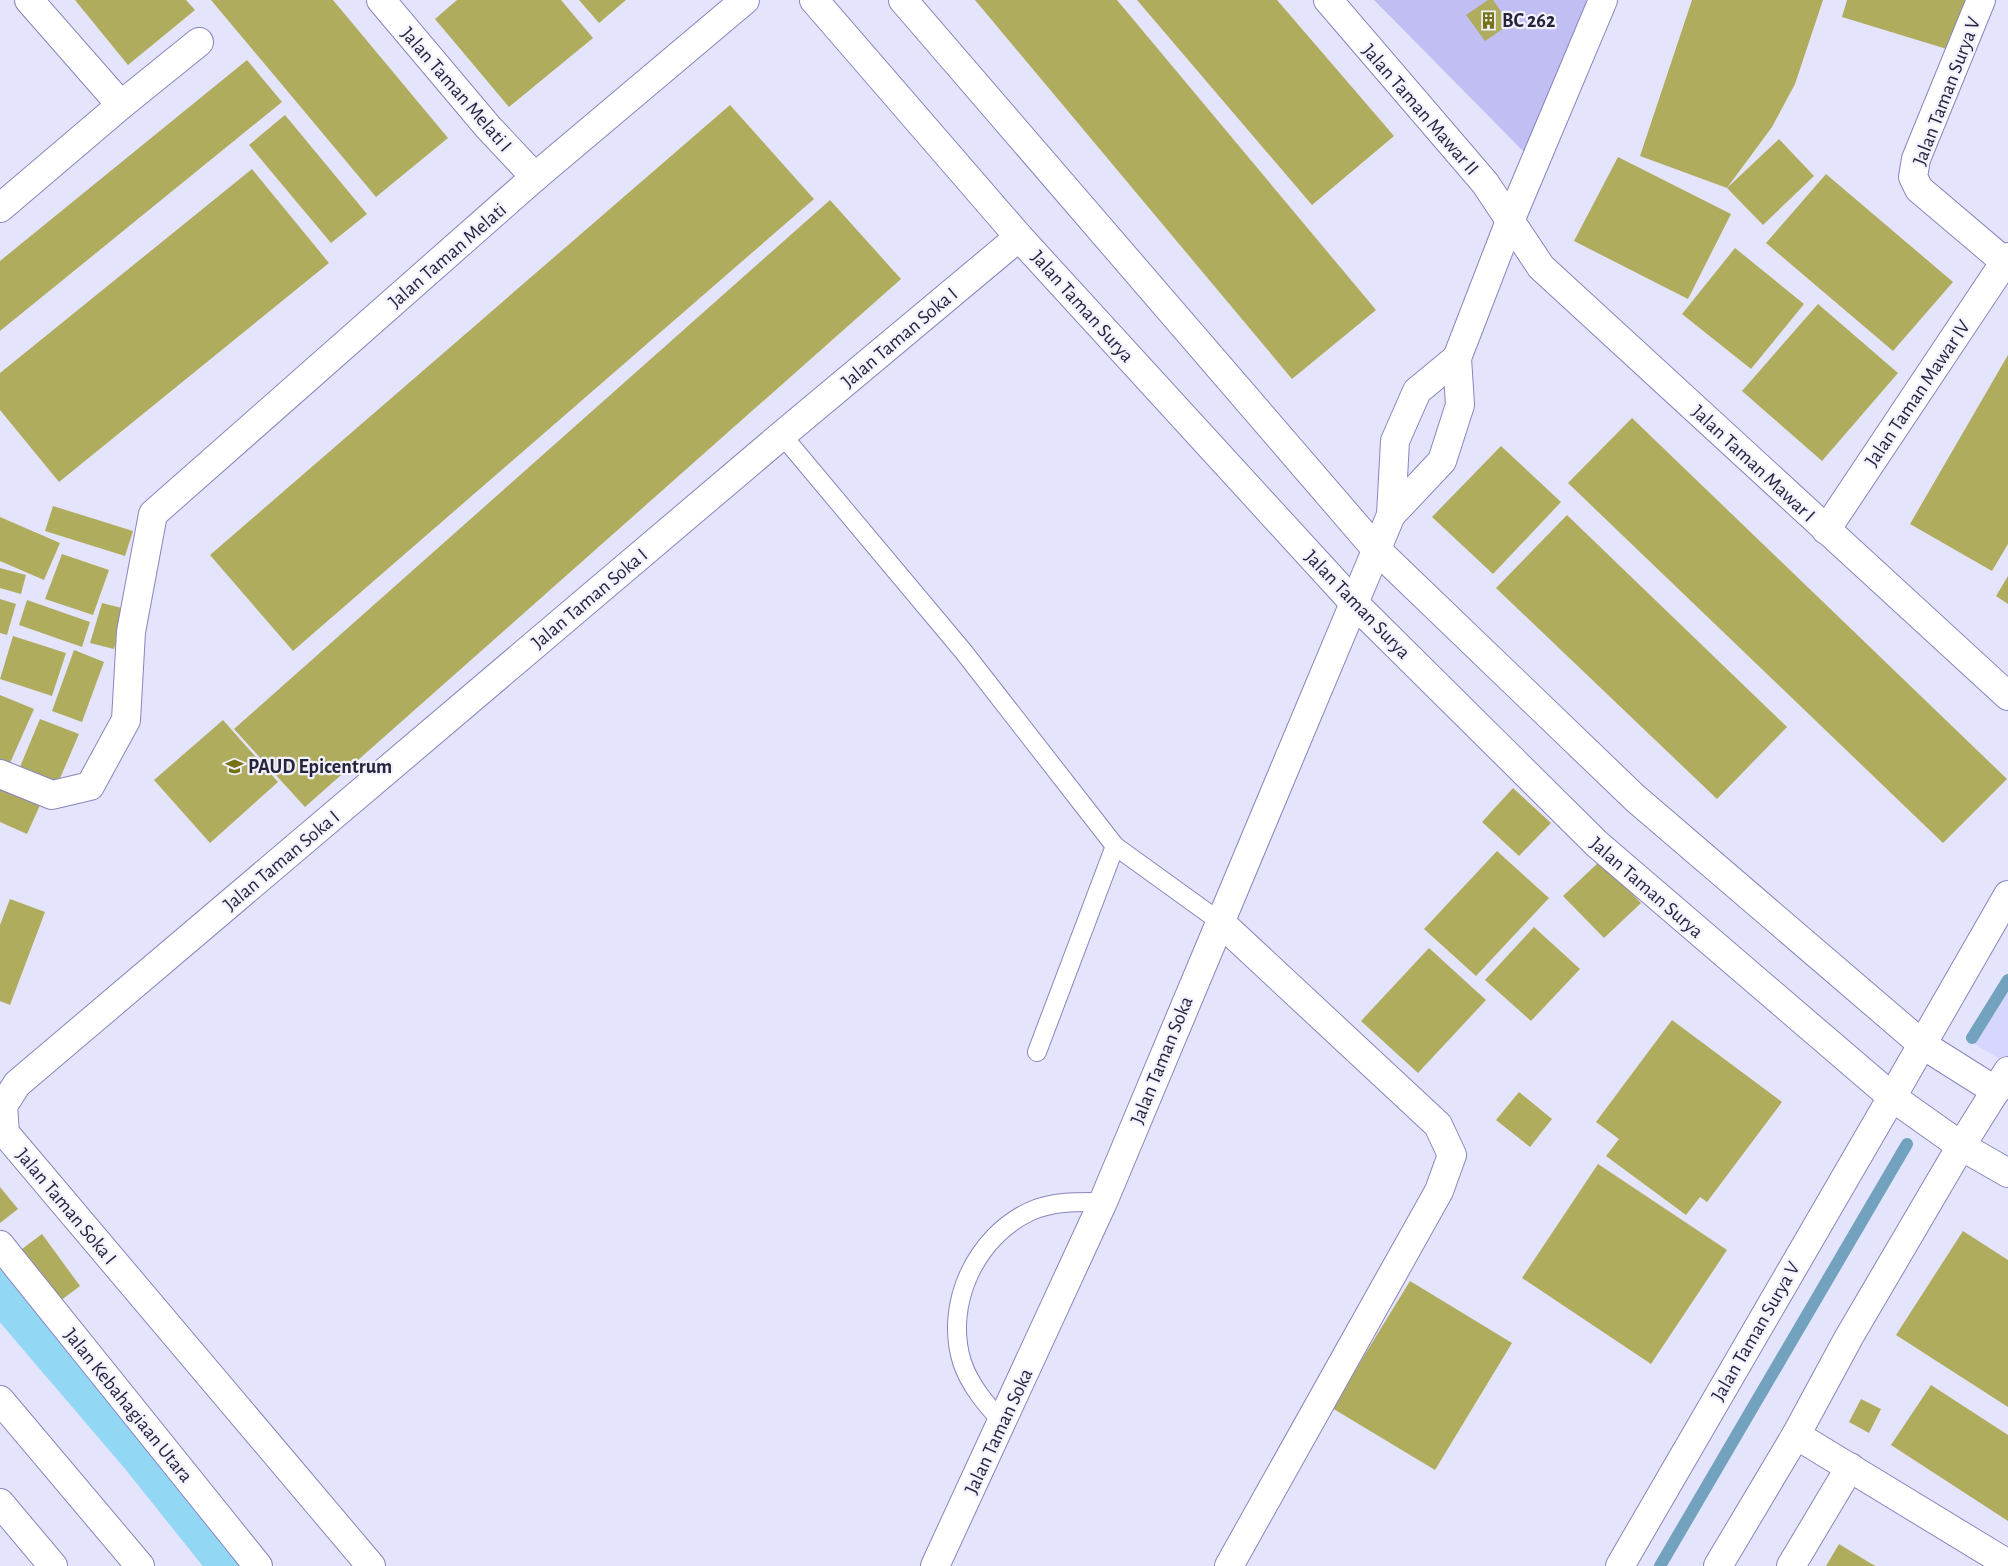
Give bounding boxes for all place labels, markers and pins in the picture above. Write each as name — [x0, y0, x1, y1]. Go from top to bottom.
building icon: BC 262 — [1478, 10, 1498, 30]
place label: BC 262 — [1502, 11, 1555, 31]
school or university icon: PAUD Epicentrum — [224, 756, 244, 776]
place label: PAUD Epicentrum — [248, 757, 392, 777]

